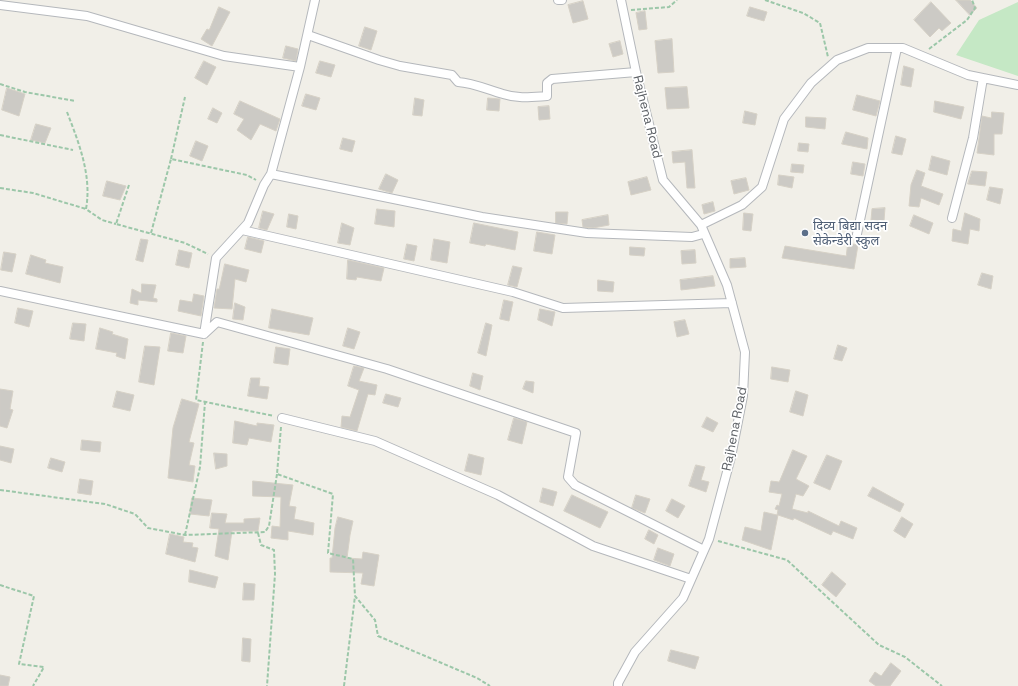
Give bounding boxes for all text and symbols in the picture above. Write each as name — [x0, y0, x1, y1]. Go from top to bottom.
street label: Rajhena Road — [629, 74, 665, 160]
place label: दिव्य बिद्या सदन सेकेन्डेरी स्कुल — [813, 218, 887, 249]
marker: दिव्य बिद्या सदन सेकेन्डेरी स्कुल — [800, 228, 810, 238]
street label: Rajhena Road — [719, 386, 751, 472]

